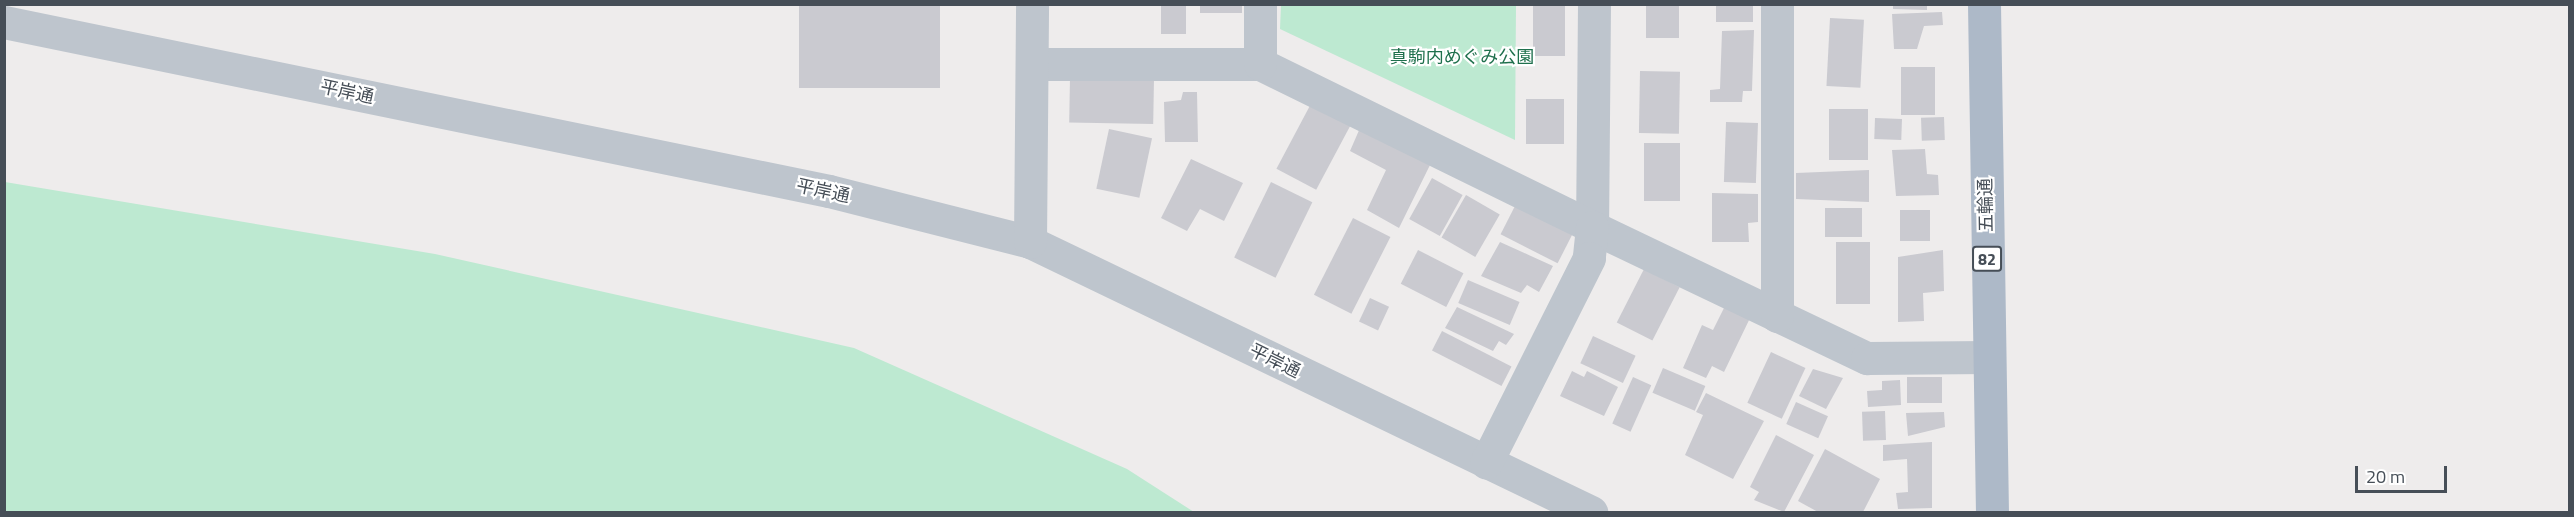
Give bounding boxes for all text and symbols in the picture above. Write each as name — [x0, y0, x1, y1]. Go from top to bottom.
park label: 真駒内めぐみ公園 — [1390, 46, 1534, 68]
street label: 平岸通 — [318, 76, 376, 108]
street label: 平岸通 — [794, 175, 852, 207]
street label: 五輪通 — [1975, 178, 1997, 232]
road number: 82 — [1972, 246, 2002, 272]
street label: 平岸通 — [1246, 339, 1304, 383]
scale bar — [2358, 454, 2450, 492]
text: 20 m — [2366, 463, 2405, 490]

